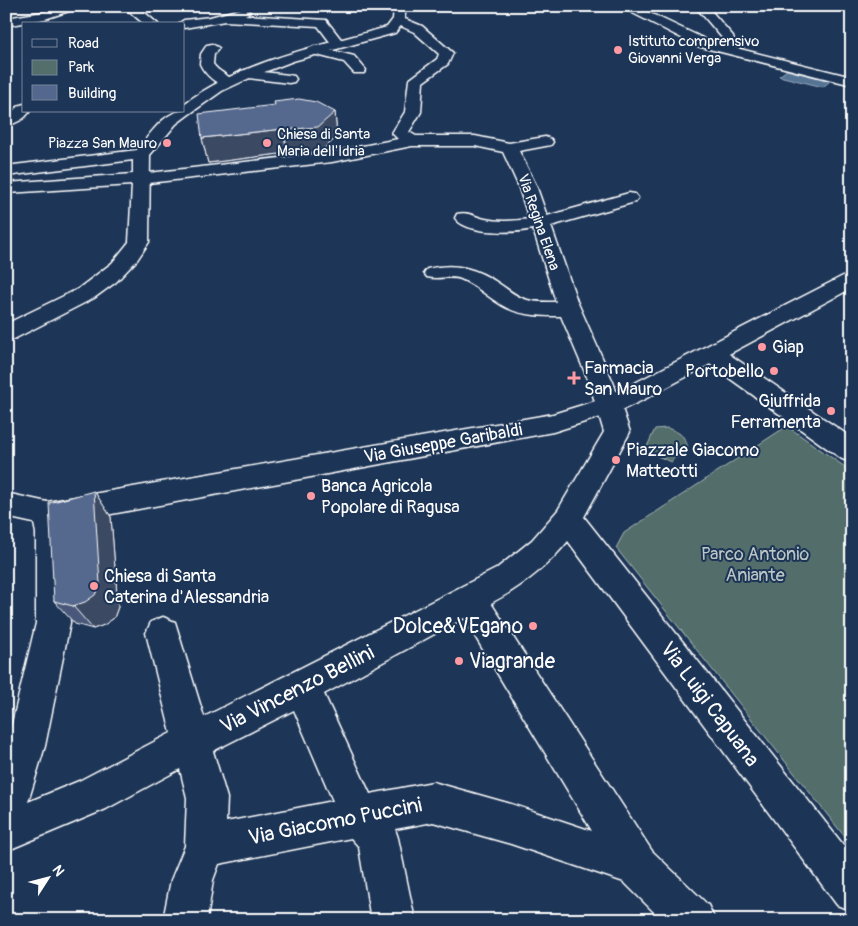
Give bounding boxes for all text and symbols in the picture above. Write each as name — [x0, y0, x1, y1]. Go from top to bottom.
legend — [22, 22, 185, 112]
place label: Istituto comprensivo Giovanni Verga — [628, 32, 759, 68]
text: Road — [68, 34, 99, 53]
marker: Istituto comprensivo Giovanni Verga — [612, 44, 624, 56]
text: Park — [68, 58, 95, 77]
text: Building — [68, 84, 116, 103]
place label: Chiesa di Santa Maria dell'Idria — [277, 125, 370, 161]
place label: Piazza San Mauro — [48, 134, 157, 153]
marker: Piazza San Mauro — [161, 137, 173, 149]
marker: Chiesa di Santa Maria dell'Idria — [261, 137, 273, 149]
street label: Via Regina Elena — [513, 171, 564, 273]
place label: Giap — [772, 336, 804, 359]
marker: Giap — [756, 341, 768, 353]
place label: Farmacia San Mauro — [584, 357, 663, 401]
place label: Portobello — [685, 360, 764, 383]
marker: Portobello — [768, 365, 780, 377]
marker: Farmacia San Mauro — [568, 372, 580, 384]
place label: Giuffrida Ferramenta — [730, 390, 821, 434]
marker: Giuffrida Ferramenta — [825, 405, 837, 417]
street label: Via Giuseppe Garibaldi — [362, 418, 524, 469]
place label: Piazzale Giacomo Matteotti — [626, 439, 759, 483]
marker: Piazzale Giacomo Matteotti — [610, 454, 622, 466]
place label: Banca Agricola Popolare di Ragusa — [321, 475, 460, 519]
marker: Banca Agricola Popolare di Ragusa — [305, 490, 317, 502]
park label: Parco Antonio Aniante — [701, 543, 809, 587]
place label: Chiesa di Santa Caterina d'Alessandria — [104, 565, 269, 609]
marker: Chiesa di Santa Caterina d'Alessandria — [88, 580, 100, 592]
place label: Dolce&VEgano — [393, 613, 523, 640]
marker: Dolce&VEgano — [527, 620, 539, 632]
street label: Via Luigi Capuana — [654, 636, 765, 772]
street label: Via Vincenzo Bellini — [216, 639, 379, 740]
place label: Viagrande — [469, 648, 556, 675]
marker: Viagrande — [453, 655, 465, 667]
street label: Via Giacomo Puccini — [246, 791, 425, 852]
north arrow — [22, 854, 72, 904]
text: N — [48, 862, 68, 879]

